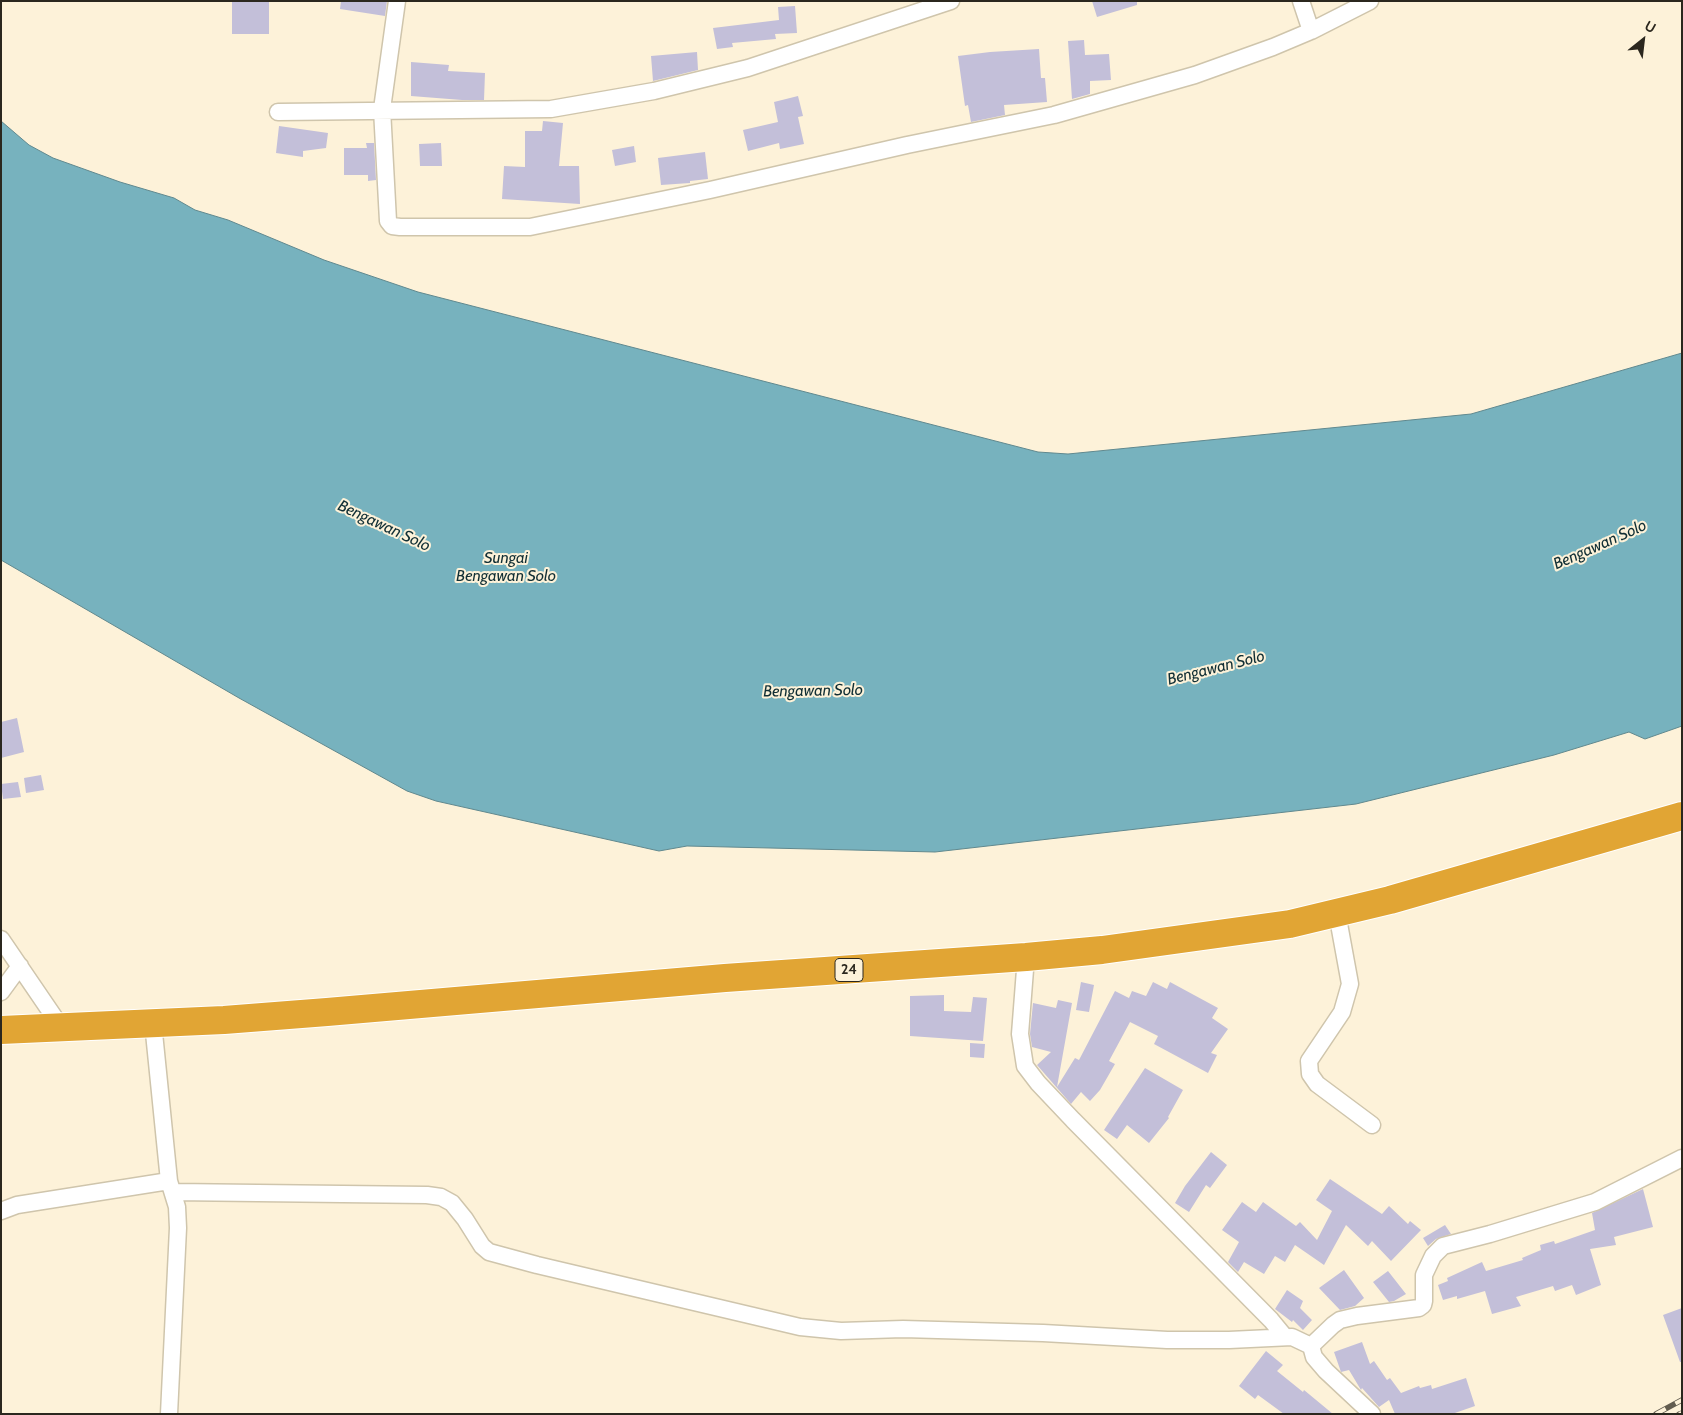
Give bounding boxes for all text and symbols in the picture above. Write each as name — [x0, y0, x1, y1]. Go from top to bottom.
north arrow — [1618, 15, 1668, 65]
text: U — [1642, 17, 1659, 37]
water label: Bengawan Solo — [335, 496, 433, 556]
water label: Bengawan Solo — [1551, 516, 1649, 574]
water label: Sungai Bengawan Solo — [456, 548, 556, 586]
water label: Bengawan Solo — [1165, 647, 1267, 689]
water label: Bengawan Solo — [763, 681, 863, 701]
road number: 24 — [835, 958, 863, 982]

